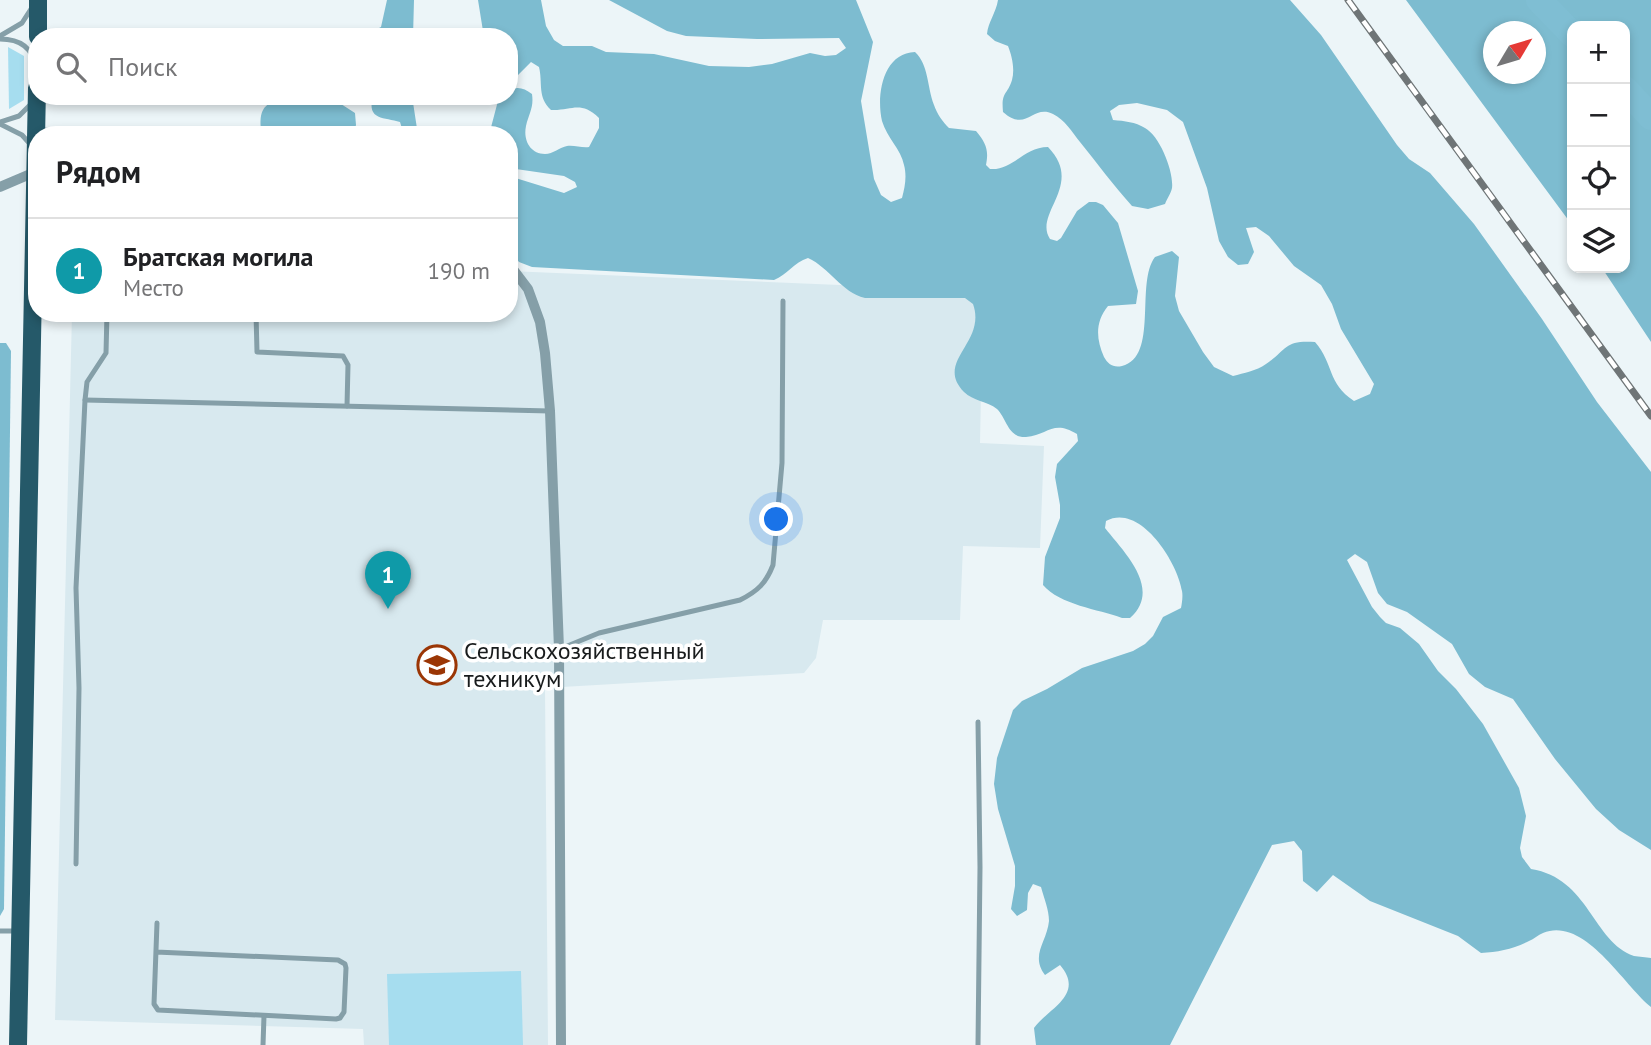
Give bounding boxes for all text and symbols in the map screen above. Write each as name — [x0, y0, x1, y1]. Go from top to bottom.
north arrow — [1483, 21, 1546, 84]
map controls — [1567, 21, 1630, 273]
button: + — [1567, 21, 1630, 84]
search box — [28, 28, 518, 105]
icon: search — [52, 48, 90, 86]
text: Поиск — [108, 50, 177, 83]
button: − — [1567, 84, 1630, 147]
button: locate — [1567, 147, 1630, 210]
text: Рядом — [56, 152, 141, 191]
button: layers — [1567, 210, 1630, 273]
text: Братская могила — [123, 240, 313, 273]
text: 1 — [72, 256, 86, 285]
text: 190 m — [428, 256, 490, 285]
text: Место — [123, 273, 184, 302]
your location — [759, 502, 793, 536]
pin: 1 — [365, 551, 411, 609]
place label: Сельскохозяйственный техникум — [464, 635, 705, 694]
school or university icon: Сельскохозяйственный техникум — [416, 644, 458, 686]

